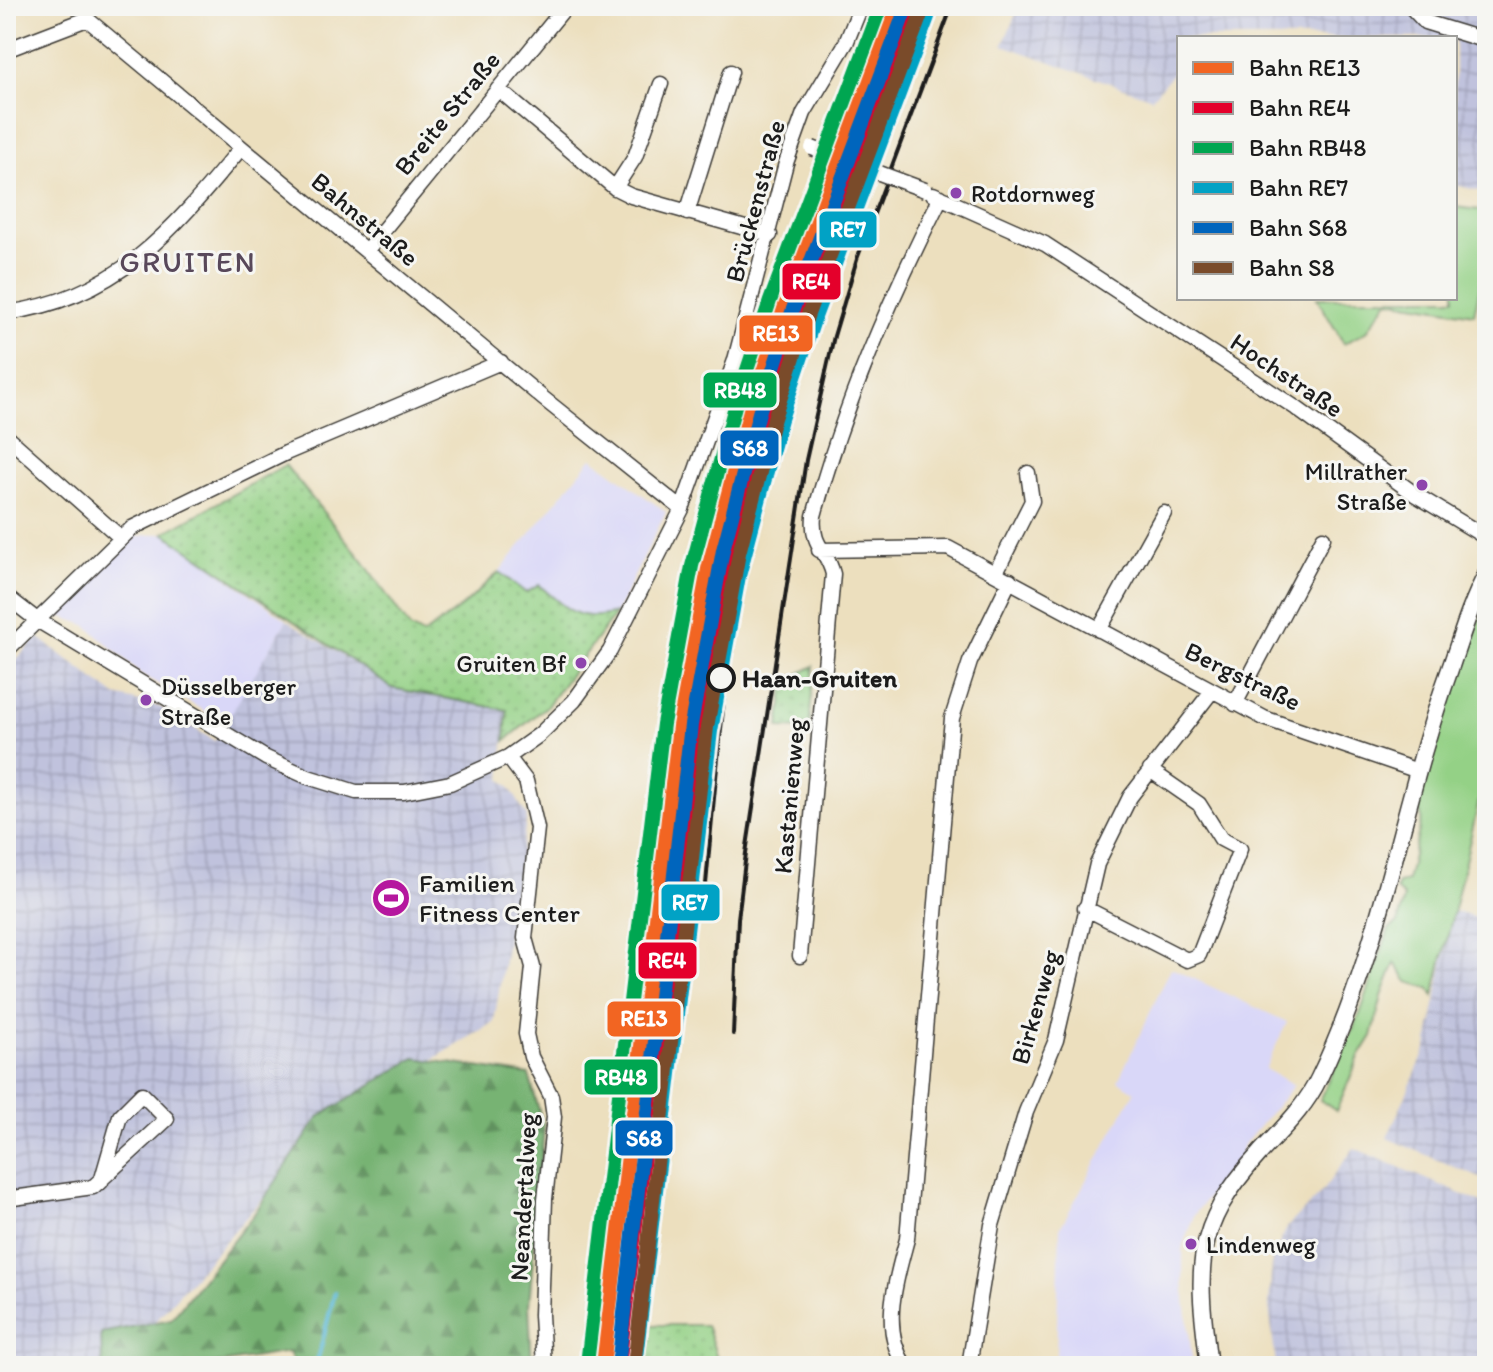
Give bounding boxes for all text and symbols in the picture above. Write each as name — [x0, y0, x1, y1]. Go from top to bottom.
legend — [1177, 36, 1457, 300]
street label: Breite Straße — [387, 44, 507, 182]
text: Bahn RE13 — [1249, 53, 1360, 82]
text: Bahn RE4 — [1249, 93, 1351, 122]
street label: Brückenstraße — [718, 116, 792, 286]
text: Bahn RB48 — [1249, 133, 1366, 162]
street label: Bahnstraße — [305, 165, 425, 273]
text: Bahn RE7 — [1249, 173, 1348, 202]
place label: Rotdornweg — [971, 179, 1096, 208]
marker: Rotdornweg — [948, 185, 964, 201]
line badge: RE7 — [818, 210, 878, 249]
text: Bahn S68 — [1249, 213, 1347, 242]
text: RE7 — [830, 216, 866, 243]
district label: GRUITEN — [119, 243, 257, 280]
text: Bahn S8 — [1249, 253, 1335, 282]
line badge: RE4 — [781, 262, 842, 301]
text: RE4 — [792, 268, 831, 295]
line badge: RE13 — [738, 314, 814, 353]
text: RE13 — [752, 320, 800, 347]
street label: Hochstraße — [1224, 326, 1350, 424]
line badge: RB48 — [702, 371, 778, 409]
text: RB48 — [714, 377, 766, 404]
line badge: S68 — [719, 429, 780, 467]
text: S68 — [732, 435, 768, 462]
place label: Millrather Straße — [1305, 457, 1407, 516]
marker: Millrather Straße — [1414, 477, 1430, 493]
street label: Bergstraße — [1180, 634, 1306, 718]
place label: Gruiten Bf — [456, 649, 567, 678]
marker: Gruiten Bf — [573, 655, 589, 671]
place label: Haan-Gruiten — [742, 662, 897, 694]
marker: Haan-Gruiten — [707, 664, 735, 692]
place label: Düsselberger Straße — [161, 672, 297, 731]
marker: Düsselberger Straße — [138, 692, 154, 708]
street label: Kastanienweg — [766, 716, 812, 875]
place label: Familien Fitness Center — [419, 867, 580, 929]
sports icon: Familien Fitness Center — [370, 877, 412, 919]
line badge: RE7 — [660, 883, 721, 922]
text: RE7 — [672, 889, 708, 916]
line badge: RE4 — [637, 941, 698, 980]
street label: Birkenweg — [1003, 945, 1067, 1068]
text: RE4 — [648, 947, 687, 974]
line badge: RE13 — [606, 1000, 682, 1038]
text: RE13 — [620, 1005, 668, 1032]
line badge: RB48 — [583, 1058, 659, 1096]
text: RB48 — [595, 1064, 647, 1091]
street label: Neandertalweg — [503, 1111, 543, 1282]
line badge: S68 — [614, 1119, 674, 1157]
text: S68 — [626, 1125, 662, 1152]
place label: Lindenweg — [1206, 1230, 1317, 1259]
marker: Lindenweg — [1183, 1236, 1199, 1252]

